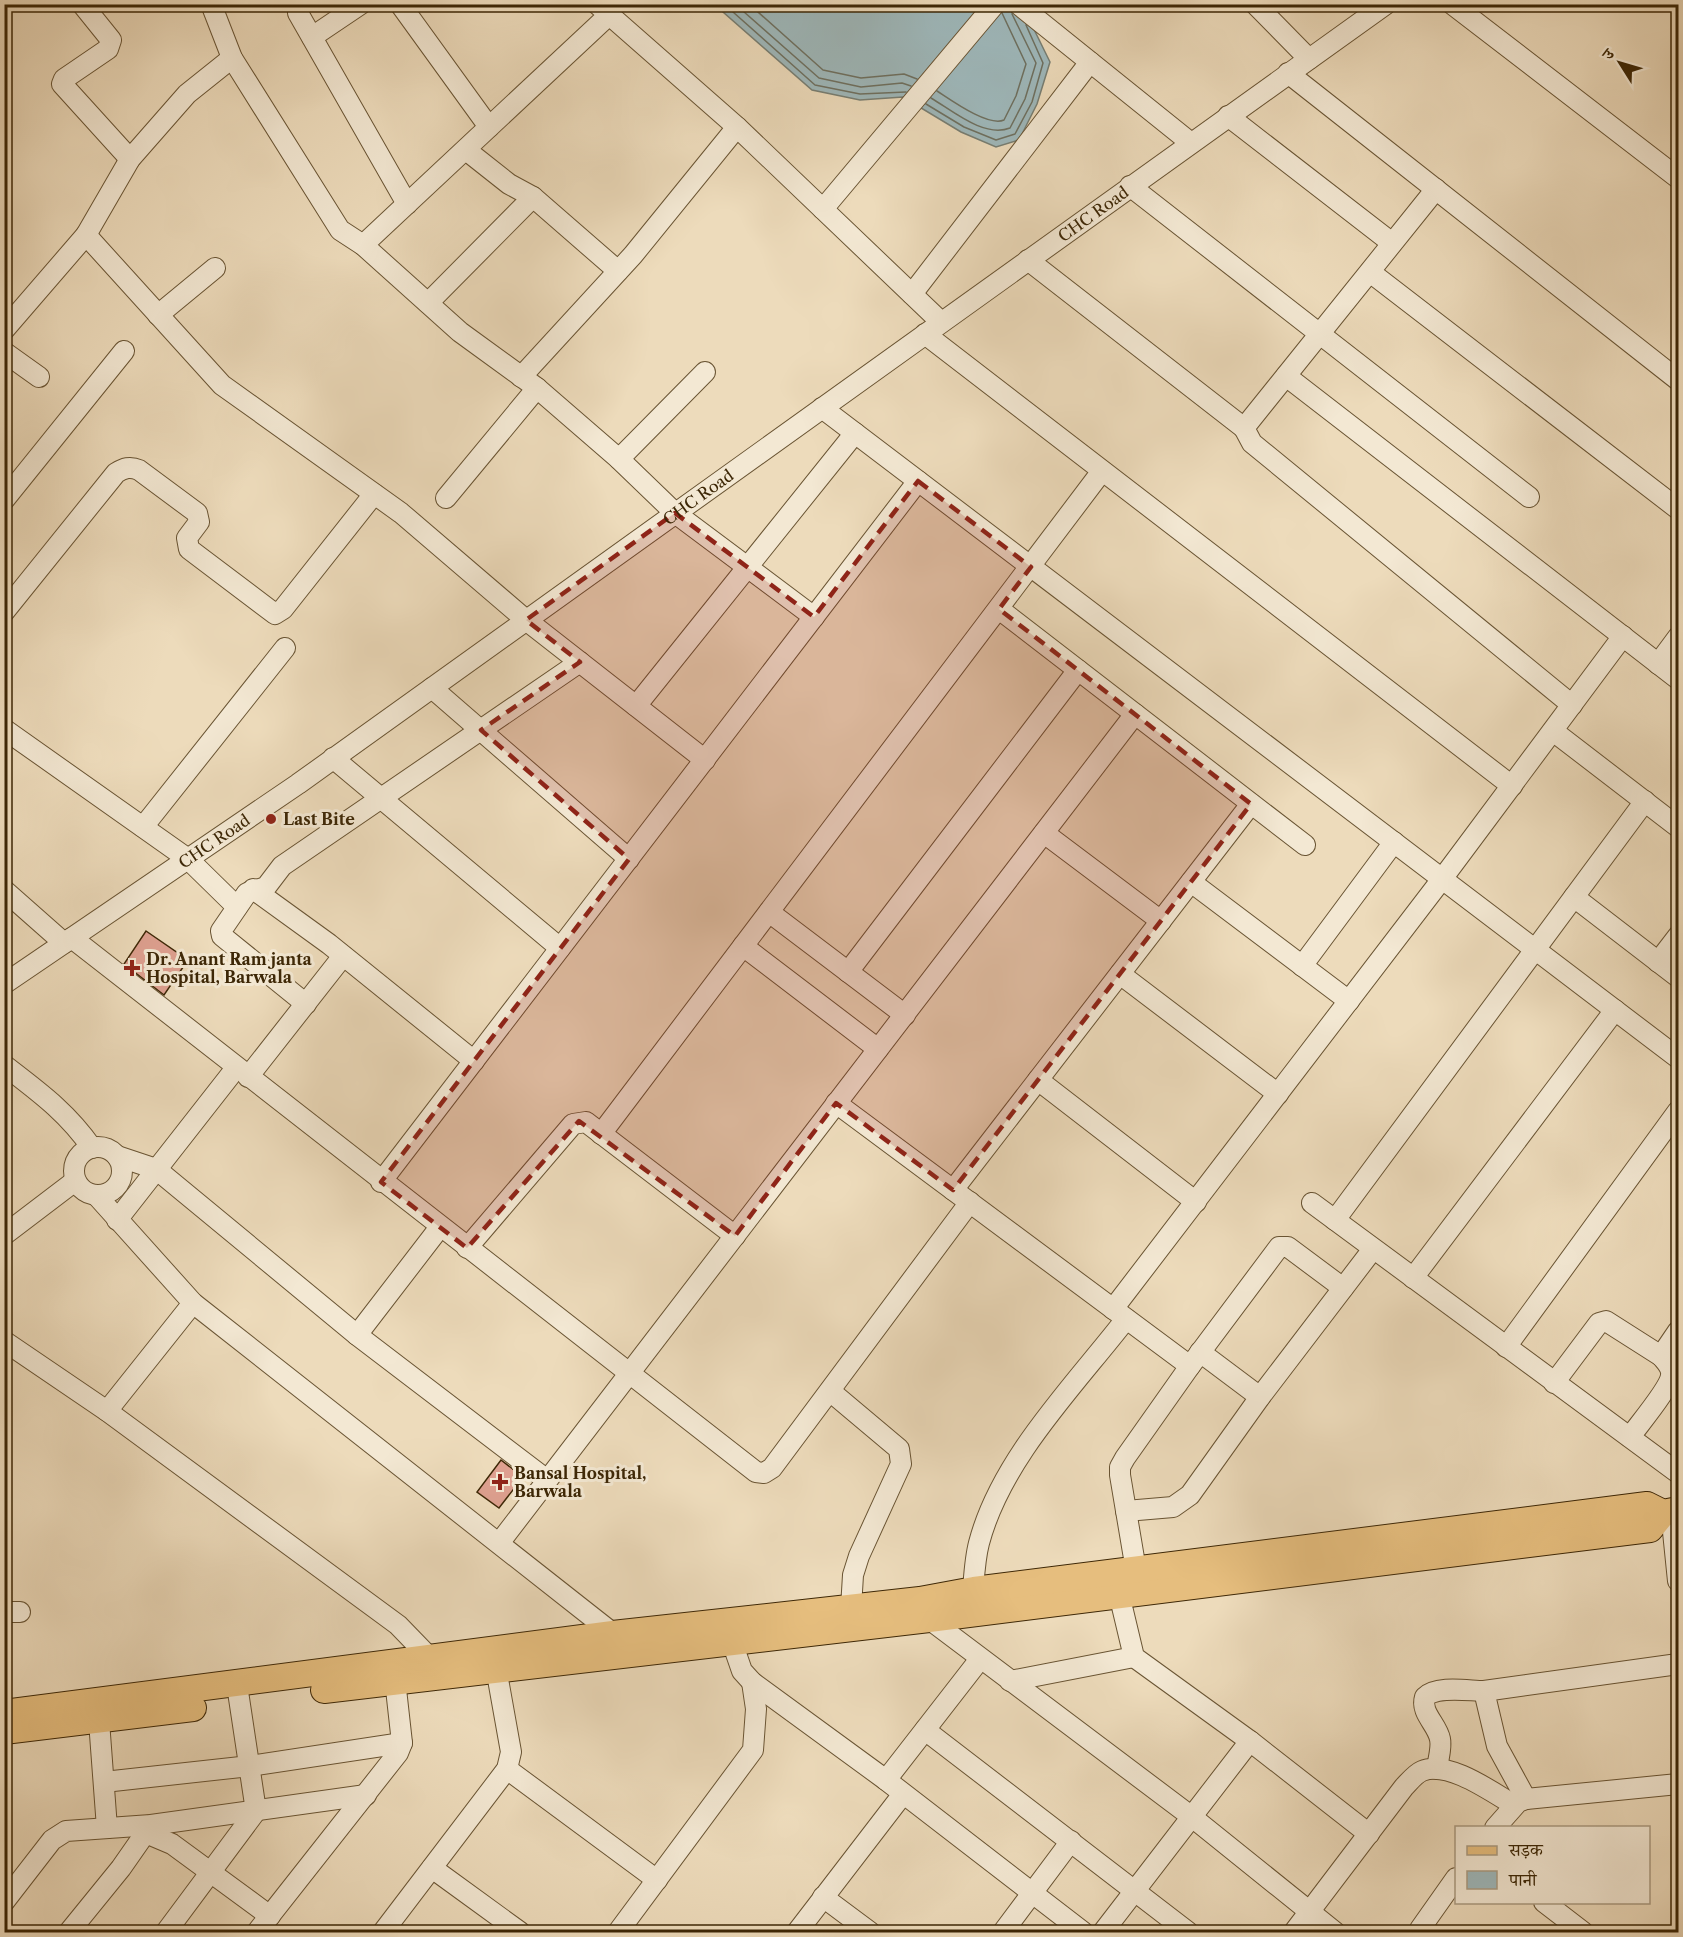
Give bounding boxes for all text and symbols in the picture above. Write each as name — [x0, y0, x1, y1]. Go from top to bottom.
north arrow — [1590, 33, 1650, 93]
text: उ — [1597, 43, 1620, 64]
street label: CHC Road — [1054, 182, 1133, 246]
street label: CHC Road — [659, 465, 738, 529]
place label: Last Bite — [283, 809, 355, 829]
street label: CHC Road — [174, 810, 254, 872]
marker: Last Bite — [264, 812, 278, 826]
place label: Dr. Anant Ram janta Hospital, Barwala — [146, 949, 313, 987]
marker: Dr. Anant Ram janta Hospital, Barwala — [123, 959, 141, 977]
place label: Bansal Hospital, Barwala — [514, 1463, 646, 1501]
marker: Bansal Hospital, Barwala — [491, 1473, 509, 1491]
legend — [1455, 1826, 1650, 1904]
text: सड़क — [1508, 1839, 1544, 1861]
text: पानी — [1508, 1869, 1538, 1891]

